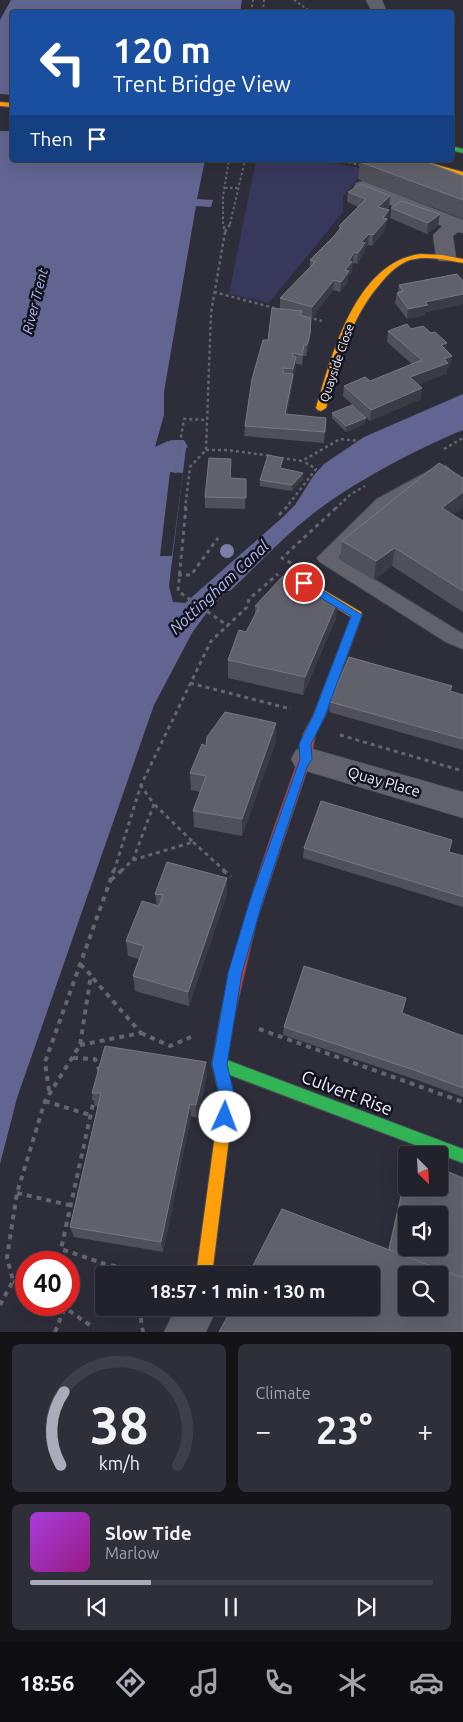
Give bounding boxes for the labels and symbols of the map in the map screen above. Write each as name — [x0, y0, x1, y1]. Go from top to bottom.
water label: River Trent — [19, 266, 51, 335]
street label: Quayside Close — [317, 322, 356, 404]
water label: Nottingham Canal — [166, 536, 273, 637]
pin — [283, 562, 325, 604]
street label: Quay Place — [346, 763, 422, 800]
street label: Culvert Rise — [299, 1066, 396, 1119]
position arrow — [198, 1090, 250, 1142]
north arrow — [398, 1146, 448, 1196]
speed limit sign: 40 — [15, 1251, 80, 1316]

